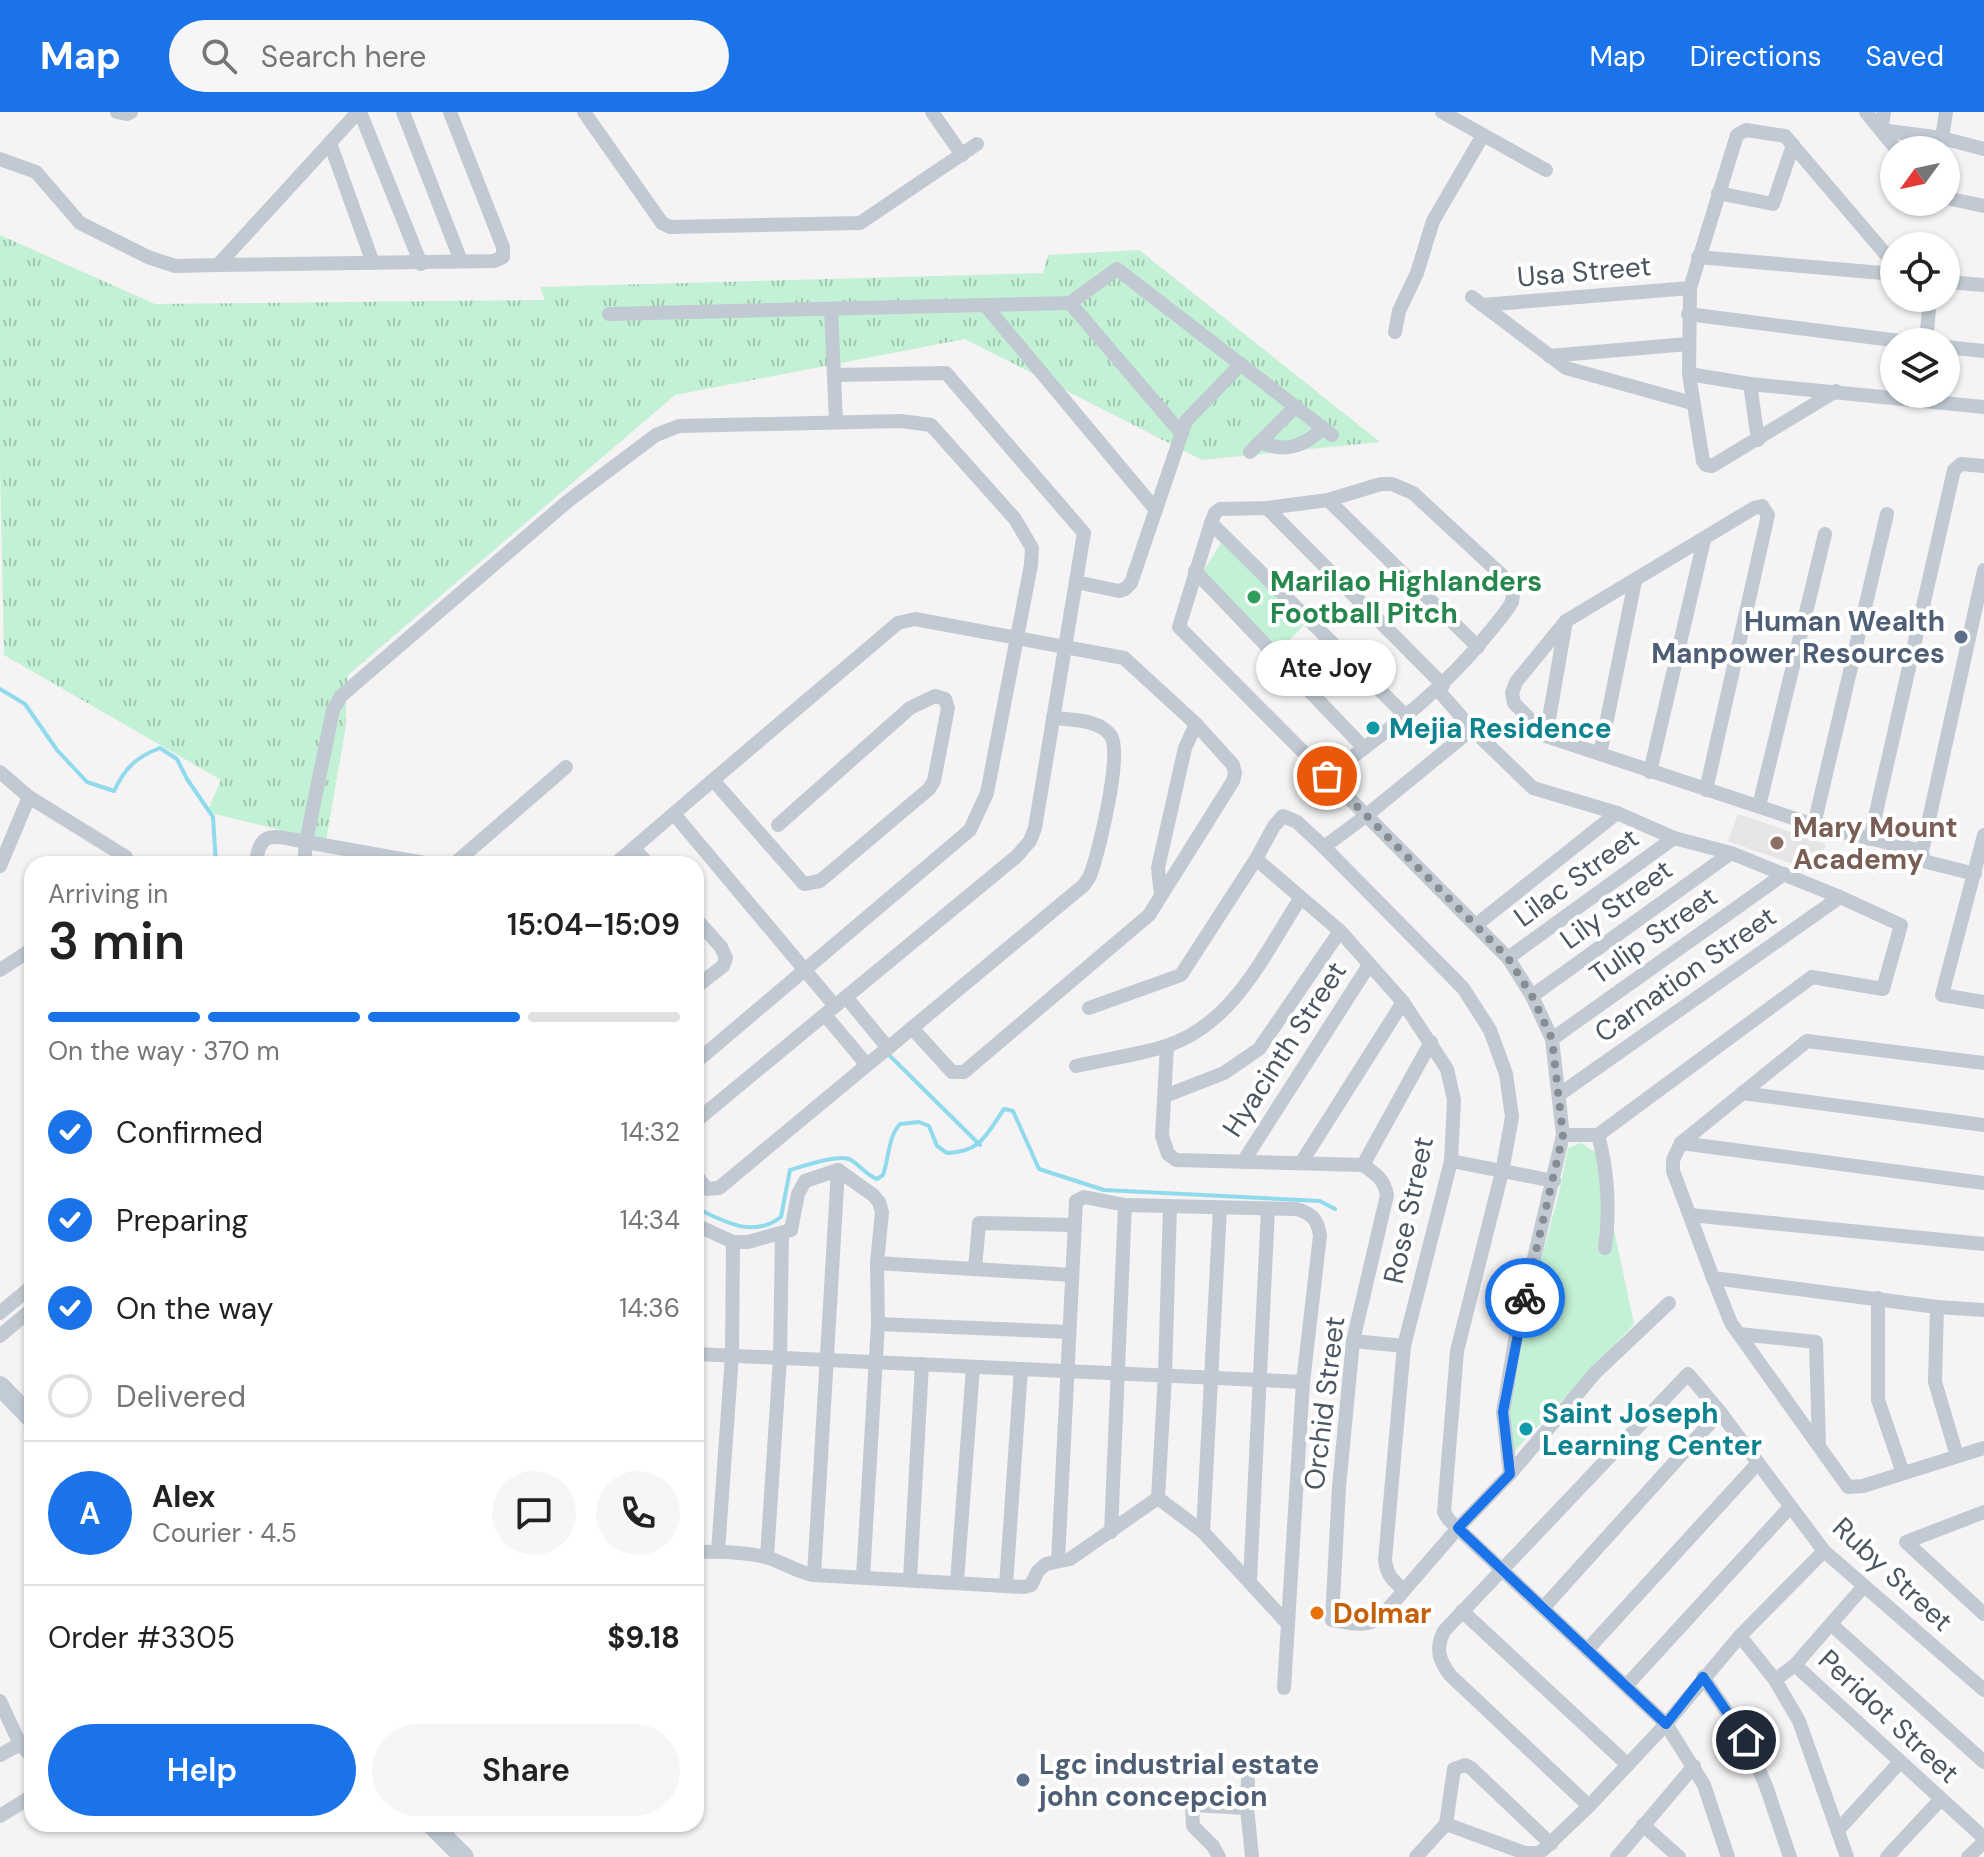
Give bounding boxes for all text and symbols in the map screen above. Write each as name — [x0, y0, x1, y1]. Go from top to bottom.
search box — [169, 20, 729, 92]
text: Map — [40, 31, 121, 81]
icon: search — [197, 34, 241, 78]
text: Search here — [261, 37, 426, 76]
text: Map — [1589, 38, 1646, 75]
text: Directions — [1690, 38, 1822, 75]
text: Saved — [1866, 38, 1944, 75]
north arrow — [1880, 136, 1960, 216]
map controls — [1880, 136, 1960, 408]
button: locate — [1880, 232, 1960, 312]
street label: Usa Street — [1515, 247, 1653, 296]
button: layers — [1880, 328, 1960, 408]
place label: Marilao Highlanders Football Pitch — [1270, 563, 1542, 632]
marker: Marilao Highlanders Football Pitch — [1245, 588, 1263, 606]
place label: Human Wealth Manpower Resources — [1651, 603, 1945, 672]
marker: Human Wealth Manpower Resources — [1952, 628, 1970, 646]
callout: Ate Joy — [1257, 640, 1397, 696]
text: Ate Joy — [1280, 651, 1372, 685]
place label: Mejia Residence — [1389, 710, 1612, 747]
marker: Mejia Residence — [1364, 719, 1382, 737]
pin — [1293, 742, 1361, 810]
icon: bag — [1305, 754, 1349, 798]
place label: Mary Mount Academy — [1793, 809, 1958, 878]
street label: Lilac Street — [1506, 820, 1646, 935]
marker: Mary Mount Academy — [1768, 834, 1786, 852]
street label: Lily Street — [1553, 851, 1680, 958]
text: Arriving in — [48, 877, 168, 911]
street label: Tulip Street — [1582, 878, 1724, 993]
street label: Carnation Street — [1587, 898, 1783, 1051]
text: 15:04–15:09 — [507, 905, 680, 944]
text: 3 min — [48, 907, 185, 975]
street label: Hyacinth Street — [1214, 955, 1355, 1144]
text: On the way · 370 m — [48, 1034, 280, 1068]
icon: check — [48, 1110, 92, 1154]
text: Confirmed — [116, 1113, 263, 1152]
text: 14:32 — [621, 1115, 680, 1149]
street label: Rose Street — [1375, 1133, 1442, 1287]
icon: check — [48, 1198, 92, 1242]
text: Preparing — [116, 1201, 248, 1240]
text: 14:34 — [620, 1203, 680, 1237]
courier — [1485, 1258, 1565, 1338]
icon: bike — [1503, 1276, 1547, 1320]
icon: check — [48, 1286, 92, 1330]
text: On the way — [116, 1289, 273, 1328]
text: 14:36 — [619, 1291, 680, 1325]
street label: Orchid Street — [1295, 1314, 1354, 1492]
text: Delivered — [116, 1377, 246, 1416]
place label: Saint Joseph Learning Center — [1542, 1395, 1762, 1464]
marker: Saint Joseph Learning Center — [1517, 1420, 1535, 1438]
button: chat — [492, 1471, 576, 1555]
button: phone — [596, 1471, 680, 1555]
text: Alex — [152, 1477, 215, 1516]
text: A — [79, 1494, 101, 1533]
street label: Ruby Street — [1825, 1509, 1961, 1640]
text: Courier · 4.5 — [152, 1516, 297, 1550]
place label: Dolmar — [1333, 1595, 1432, 1632]
marker: Dolmar — [1308, 1604, 1326, 1622]
text: Order #3305 — [48, 1618, 235, 1657]
text: $9.18 — [607, 1618, 680, 1657]
street label: Peridot Street — [1810, 1642, 1967, 1791]
pin — [1712, 1706, 1780, 1774]
icon: home — [1724, 1718, 1768, 1762]
button: Help — [48, 1724, 356, 1816]
button: Share — [372, 1724, 680, 1816]
place label: Lgc industrial estate john concepcion — [1038, 1746, 1319, 1815]
marker: Lgc industrial estate john concepcion — [1014, 1771, 1032, 1789]

